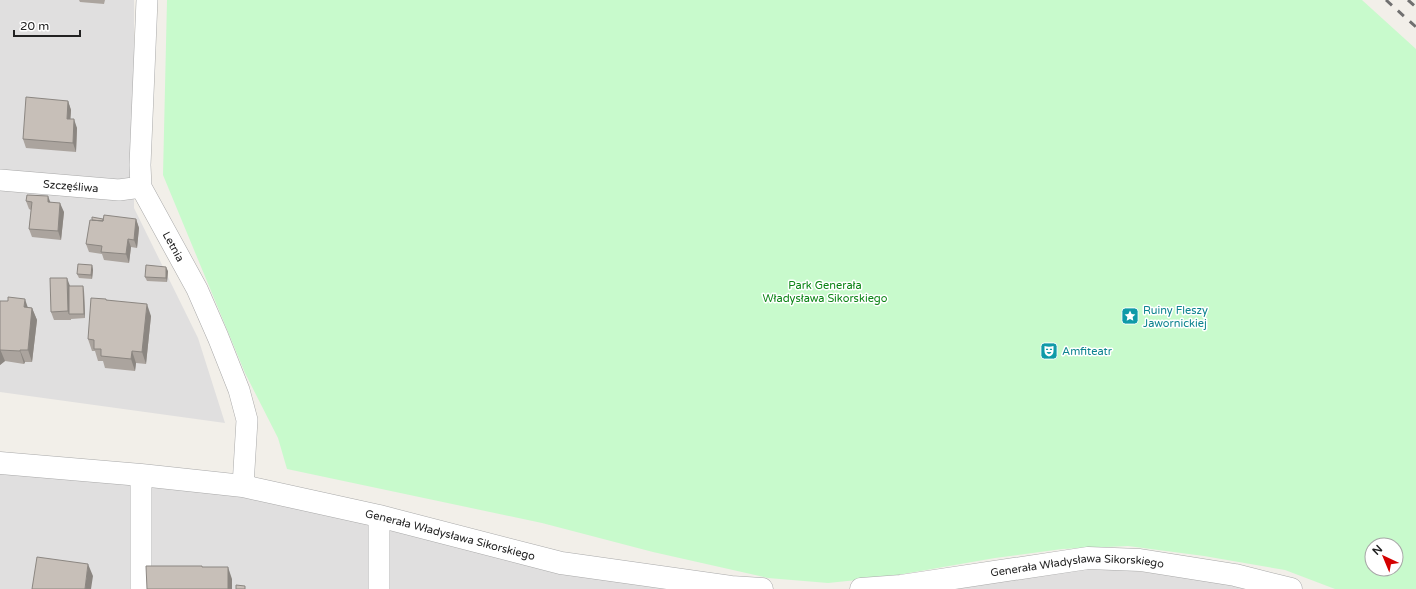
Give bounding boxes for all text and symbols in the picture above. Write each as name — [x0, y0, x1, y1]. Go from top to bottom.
scale bar — [14, 12, 80, 38]
text: 20 m — [20, 19, 49, 33]
street label: Szczęśliwa — [43, 178, 99, 195]
street label: Letnia — [160, 229, 187, 264]
park label: Park Generała Władysława Sikorskiego — [763, 279, 888, 305]
place label: Ruiny Fleszy Jawornickiej — [1143, 304, 1208, 330]
place icon: Ruiny Fleszy Jawornickiej — [1120, 306, 1140, 326]
theatre icon: Amfiteatr — [1039, 341, 1059, 361]
place label: Amfiteatr — [1062, 345, 1113, 358]
street label: Generała Władysława Sikorskiego — [364, 507, 537, 563]
north arrow — [1364, 537, 1404, 577]
text: N — [1370, 542, 1385, 558]
street label: Generała Władysława Sikorskiego — [989, 552, 1165, 580]

